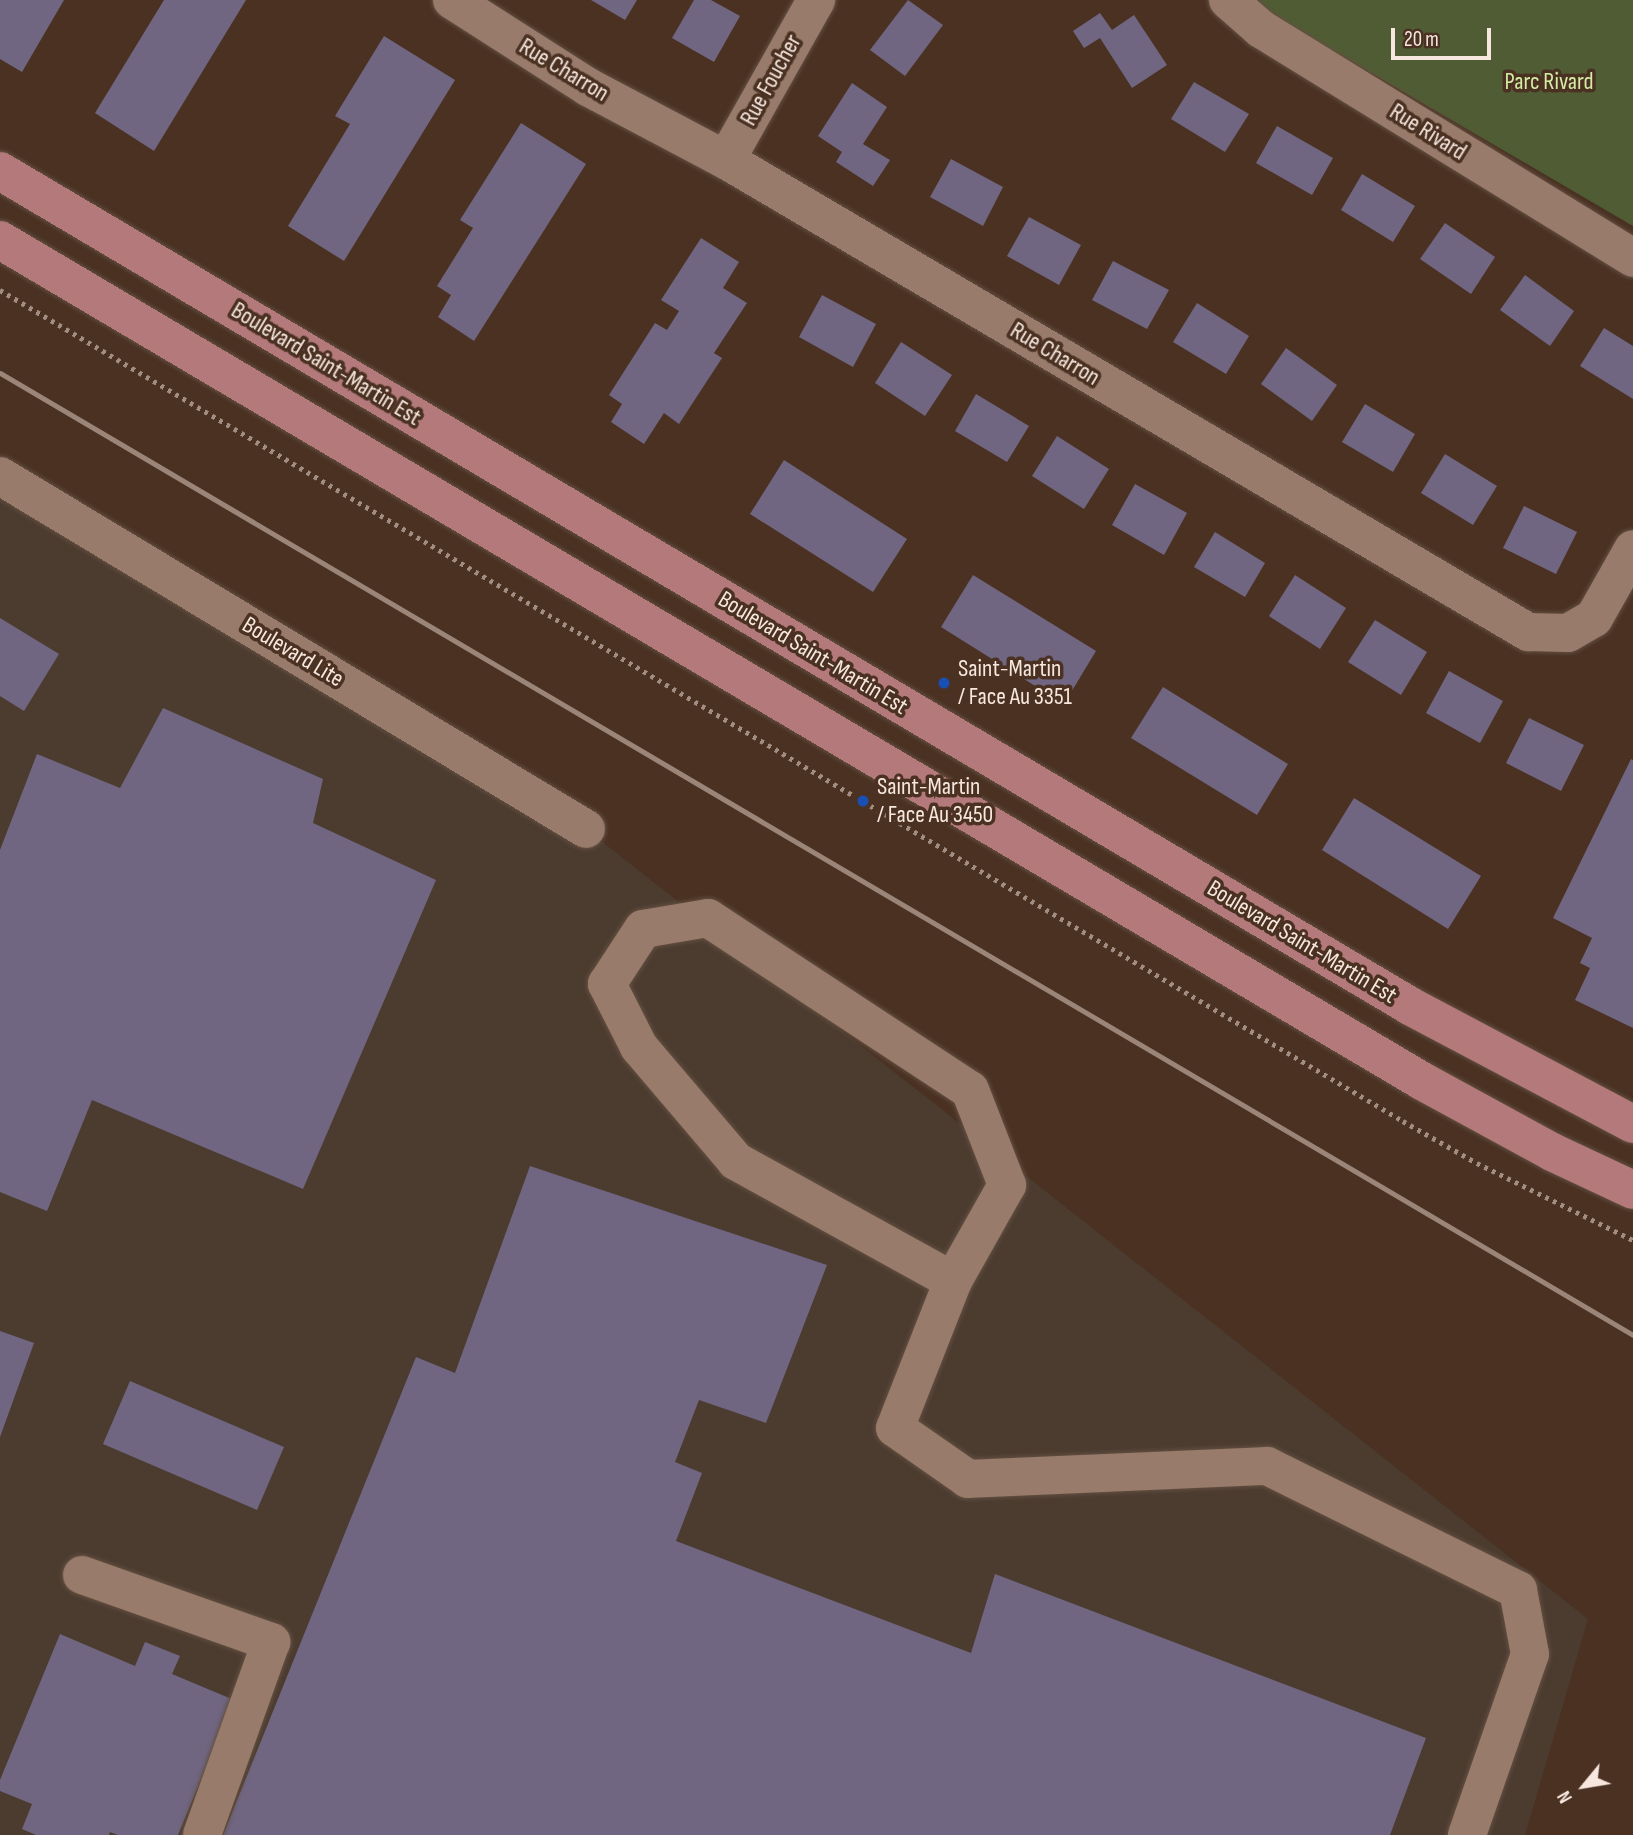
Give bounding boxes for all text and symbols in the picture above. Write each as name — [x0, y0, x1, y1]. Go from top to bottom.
scale bar — [1395, 14, 1495, 58]
text: 20 m — [1404, 27, 1439, 52]
street label: Rue Foucher — [734, 29, 808, 131]
street label: Rue Charron — [514, 32, 614, 108]
park label: Parc Rivard — [1504, 68, 1594, 96]
street label: Rue Rivard — [1384, 97, 1472, 167]
street label: Boulevard Saint-Martin Est — [226, 296, 426, 432]
street label: Rue Charron — [1005, 316, 1105, 392]
street label: Boulevard Saint-Martin Est — [713, 585, 913, 721]
street label: Boulevard Lite — [237, 610, 349, 694]
place label: Saint-Martin / Face Au 3351 — [958, 655, 1072, 711]
marker: Saint-Martin / Face Au 3351 — [936, 675, 952, 691]
place label: Saint-Martin / Face Au 3450 — [877, 773, 993, 829]
marker: Saint-Martin / Face Au 3450 — [855, 793, 871, 809]
street label: Boulevard Saint-Martin Est — [1202, 874, 1402, 1010]
north arrow — [1549, 1751, 1619, 1821]
text: N — [1553, 1787, 1578, 1807]

